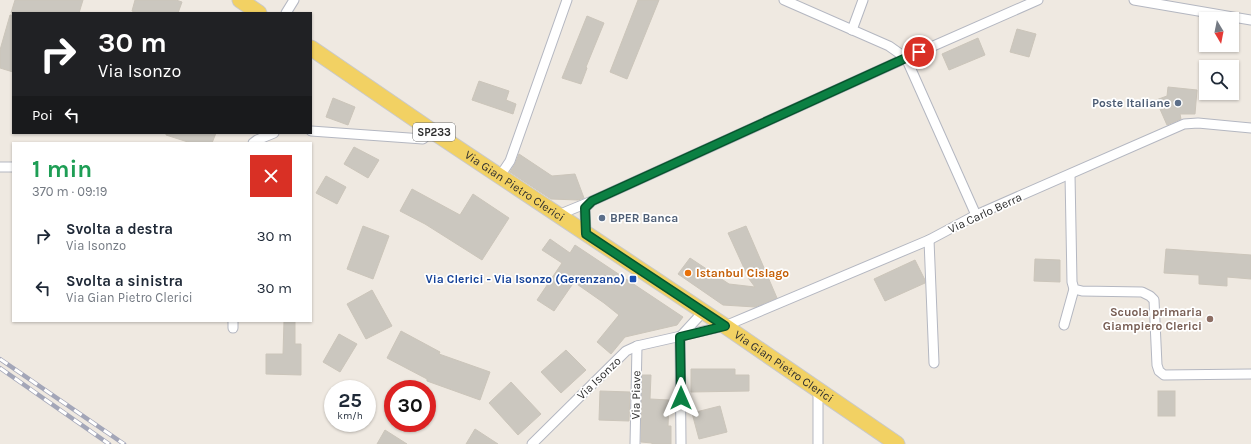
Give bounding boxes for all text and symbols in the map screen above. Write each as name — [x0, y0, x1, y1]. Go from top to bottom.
north arrow — [1199, 12, 1239, 52]
map controls — [1199, 12, 1239, 100]
text: 30 m — [98, 26, 167, 59]
icon: right — [32, 28, 84, 80]
pin — [902, 35, 936, 69]
icon: arrive — [908, 41, 930, 63]
text: Via Isonzo — [98, 60, 181, 82]
button: search — [1199, 60, 1239, 100]
place label: Poste Italiane — [1092, 96, 1170, 110]
marker: Poste Italiane — [1173, 98, 1183, 108]
icon: left — [61, 104, 83, 126]
text: Poi — [32, 106, 53, 124]
road number: SP233 — [413, 123, 455, 141]
street label: Via Gian Pietro Clerici — [462, 148, 567, 224]
text: 1 min — [32, 155, 92, 183]
button: close — [250, 155, 292, 197]
text: 370 m · 09:19 — [32, 184, 107, 199]
street label: Via Carlo Berra — [946, 190, 1024, 236]
place label: BPER Banca — [610, 211, 678, 225]
marker: BPER Banca — [597, 213, 607, 223]
text: Svolta a destra — [66, 220, 173, 238]
icon: right — [32, 225, 54, 247]
text: 30 m — [257, 227, 292, 245]
text: Via Isonzo — [66, 238, 126, 253]
place label: Istanbul Cislago — [696, 266, 789, 280]
marker: Istanbul Cislago — [683, 268, 693, 278]
text: Svolta a sinistra — [66, 272, 183, 290]
place label: Via Clerici - Via Isonzo (Gerenzano) — [426, 272, 625, 286]
marker: Via Clerici - Via Isonzo (Gerenzano) — [628, 274, 638, 284]
icon: left — [32, 277, 54, 299]
text: 30 m — [257, 279, 292, 297]
text: Via Gian Pietro Clerici — [66, 290, 193, 305]
place label: Scuola primaria Giampiero Clerici — [1103, 305, 1202, 333]
marker: Scuola primaria Giampiero Clerici — [1205, 314, 1215, 324]
street label: Via Gian Pietro Clerici — [732, 327, 836, 405]
street label: Via Isonzo — [574, 354, 624, 402]
street label: Via Piave — [629, 370, 643, 420]
position arrow — [660, 377, 702, 419]
speed limit sign: 30 — [384, 380, 436, 432]
text: 25 — [338, 389, 362, 412]
text: km/h — [337, 410, 363, 422]

